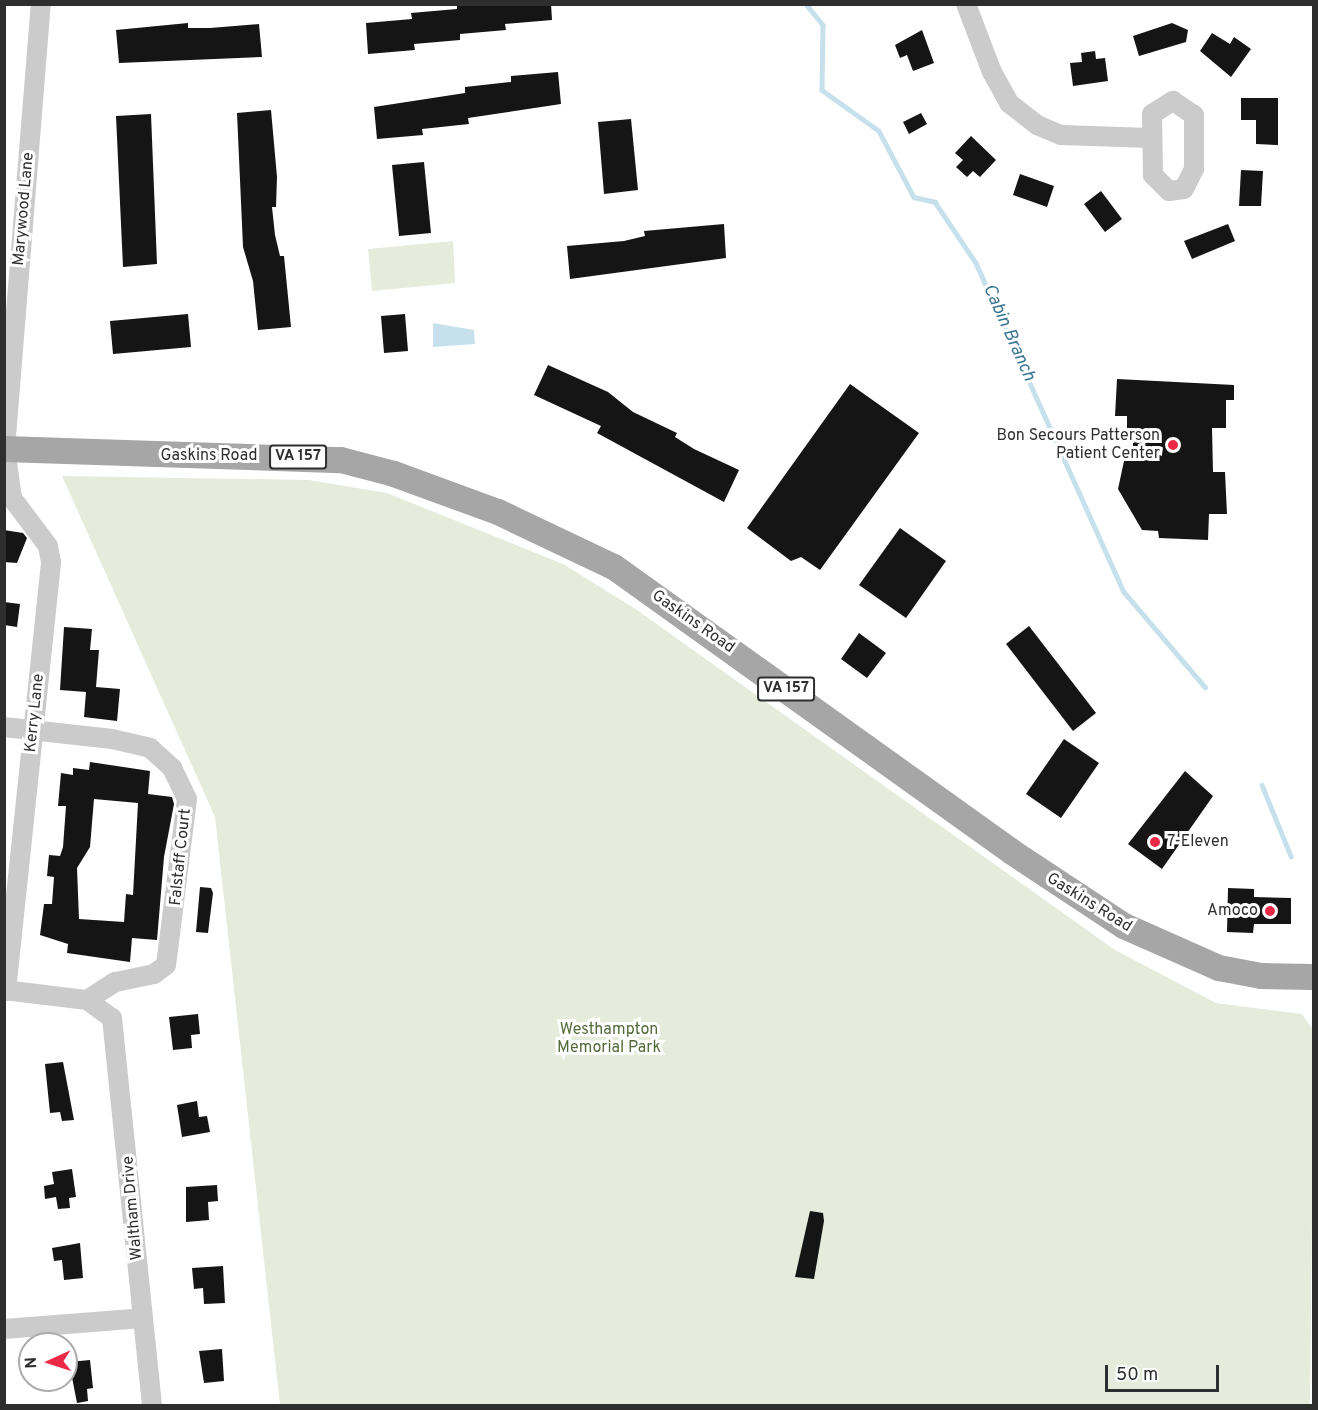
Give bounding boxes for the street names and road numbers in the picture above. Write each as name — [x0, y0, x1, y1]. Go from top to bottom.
street label: Marywood Lane — [9, 152, 39, 266]
road number: VA 157 — [268, 445, 328, 469]
street label: Gaskins Road — [161, 446, 257, 466]
street label: Gaskins Road — [648, 586, 738, 658]
street label: Kerry Lane — [21, 673, 49, 753]
road number: VA 157 — [756, 677, 816, 701]
street label: Falstaff Court — [166, 808, 196, 906]
street label: Gaskins Road — [1043, 869, 1135, 937]
street label: Waltham Drive — [119, 1155, 147, 1261]

